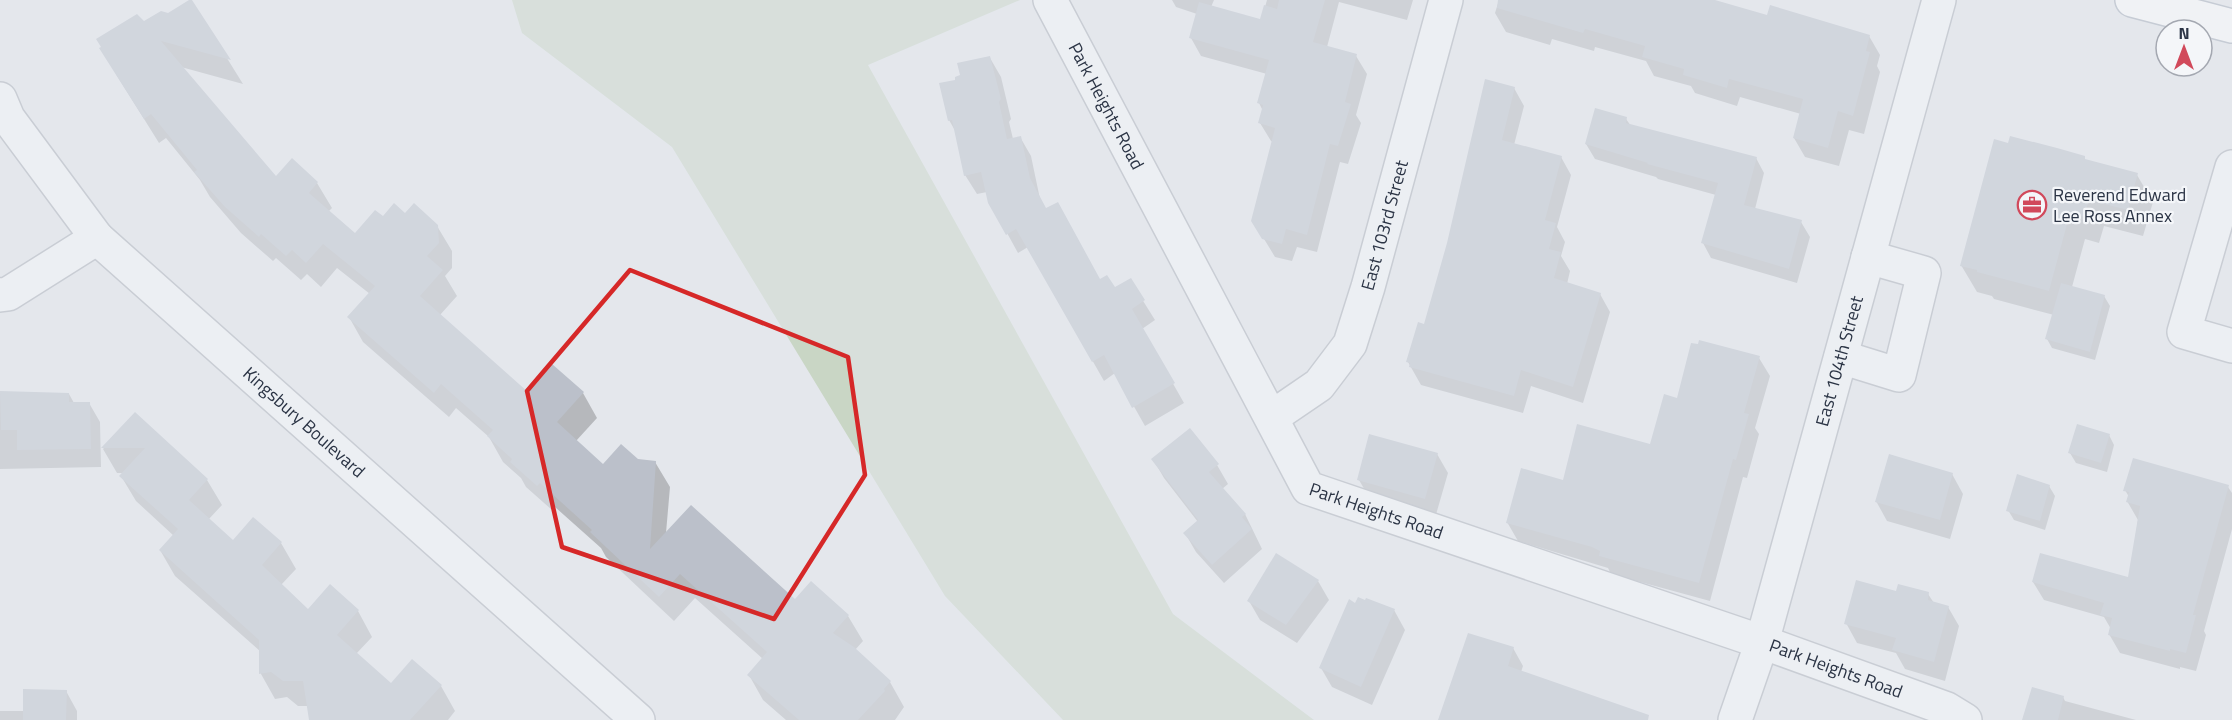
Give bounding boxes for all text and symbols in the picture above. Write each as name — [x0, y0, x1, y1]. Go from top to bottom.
north arrow — [2154, 18, 2214, 78]
text: N — [2178, 21, 2190, 45]
street label: Park Heights Road — [1062, 38, 1151, 174]
street label: East 103rd Street — [1354, 156, 1415, 293]
place label: Reverend Edward Lee Ross Annex — [2053, 181, 2186, 229]
office icon: Reverend Edward Lee Ross Annex — [2016, 189, 2048, 221]
street label: East 104th Street — [1808, 292, 1870, 429]
street label: Kingsbury Boulevard — [237, 360, 371, 484]
street label: Park Heights Road — [1306, 475, 1447, 546]
street label: Park Heights Road — [1766, 632, 1907, 705]

